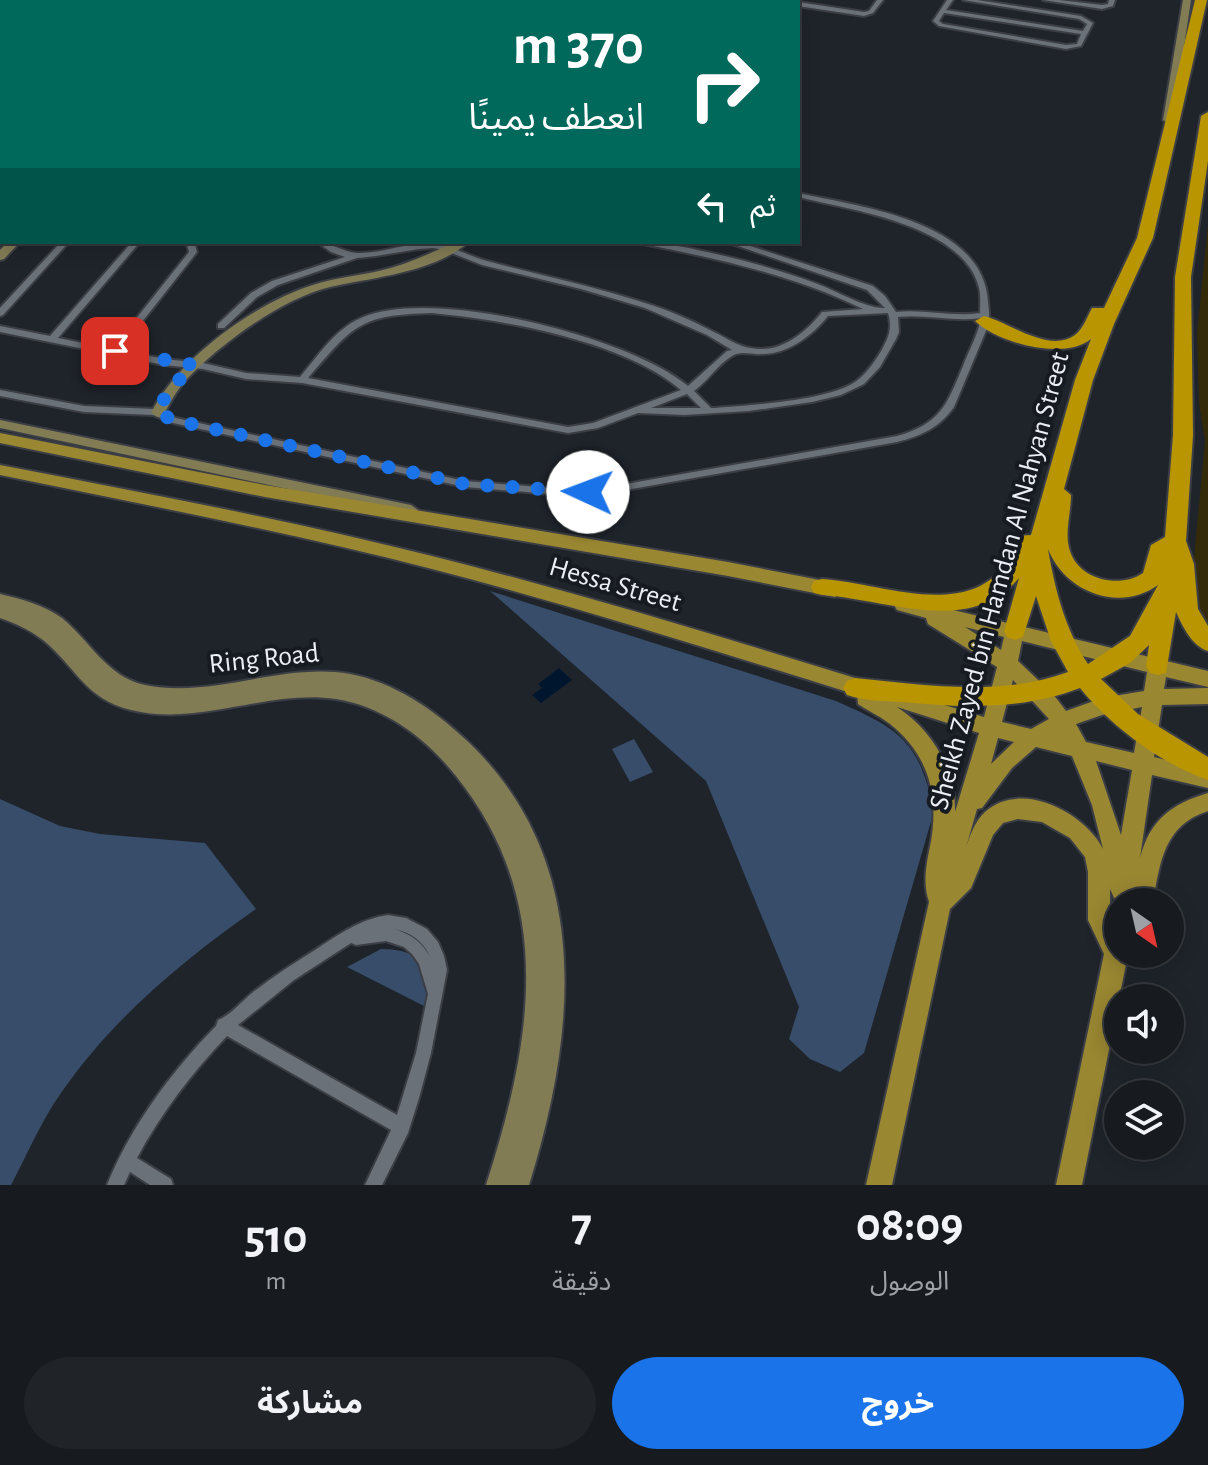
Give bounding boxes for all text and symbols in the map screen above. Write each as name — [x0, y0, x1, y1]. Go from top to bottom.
text: 370 m — [513, 18, 644, 74]
icon: right — [672, 32, 776, 136]
text: انعطف يمينًا — [468, 100, 644, 136]
icon: left — [690, 184, 734, 228]
text: ثم — [750, 192, 776, 222]
pin — [81, 317, 149, 385]
icon: arrive — [93, 329, 137, 373]
street label: Sheikh Zayed bin Hamdan Al Nahyan Street — [925, 349, 1075, 813]
position arrow — [546, 450, 630, 534]
street label: Hessa Street — [546, 553, 684, 617]
street label: Ring Road — [207, 639, 321, 679]
north arrow — [1104, 888, 1184, 968]
map controls — [1104, 888, 1184, 1160]
button: sound — [1104, 984, 1184, 1064]
button: layers — [1104, 1080, 1184, 1160]
text: 7 — [571, 1202, 592, 1250]
text: 08:09 — [856, 1202, 964, 1250]
text: 510 — [244, 1214, 308, 1262]
text: m — [266, 1268, 286, 1294]
text: دقيقة — [552, 1269, 611, 1295]
text: الوصول — [870, 1269, 949, 1295]
button: مشاركة — [24, 1357, 596, 1449]
button: خروج — [612, 1357, 1184, 1449]

